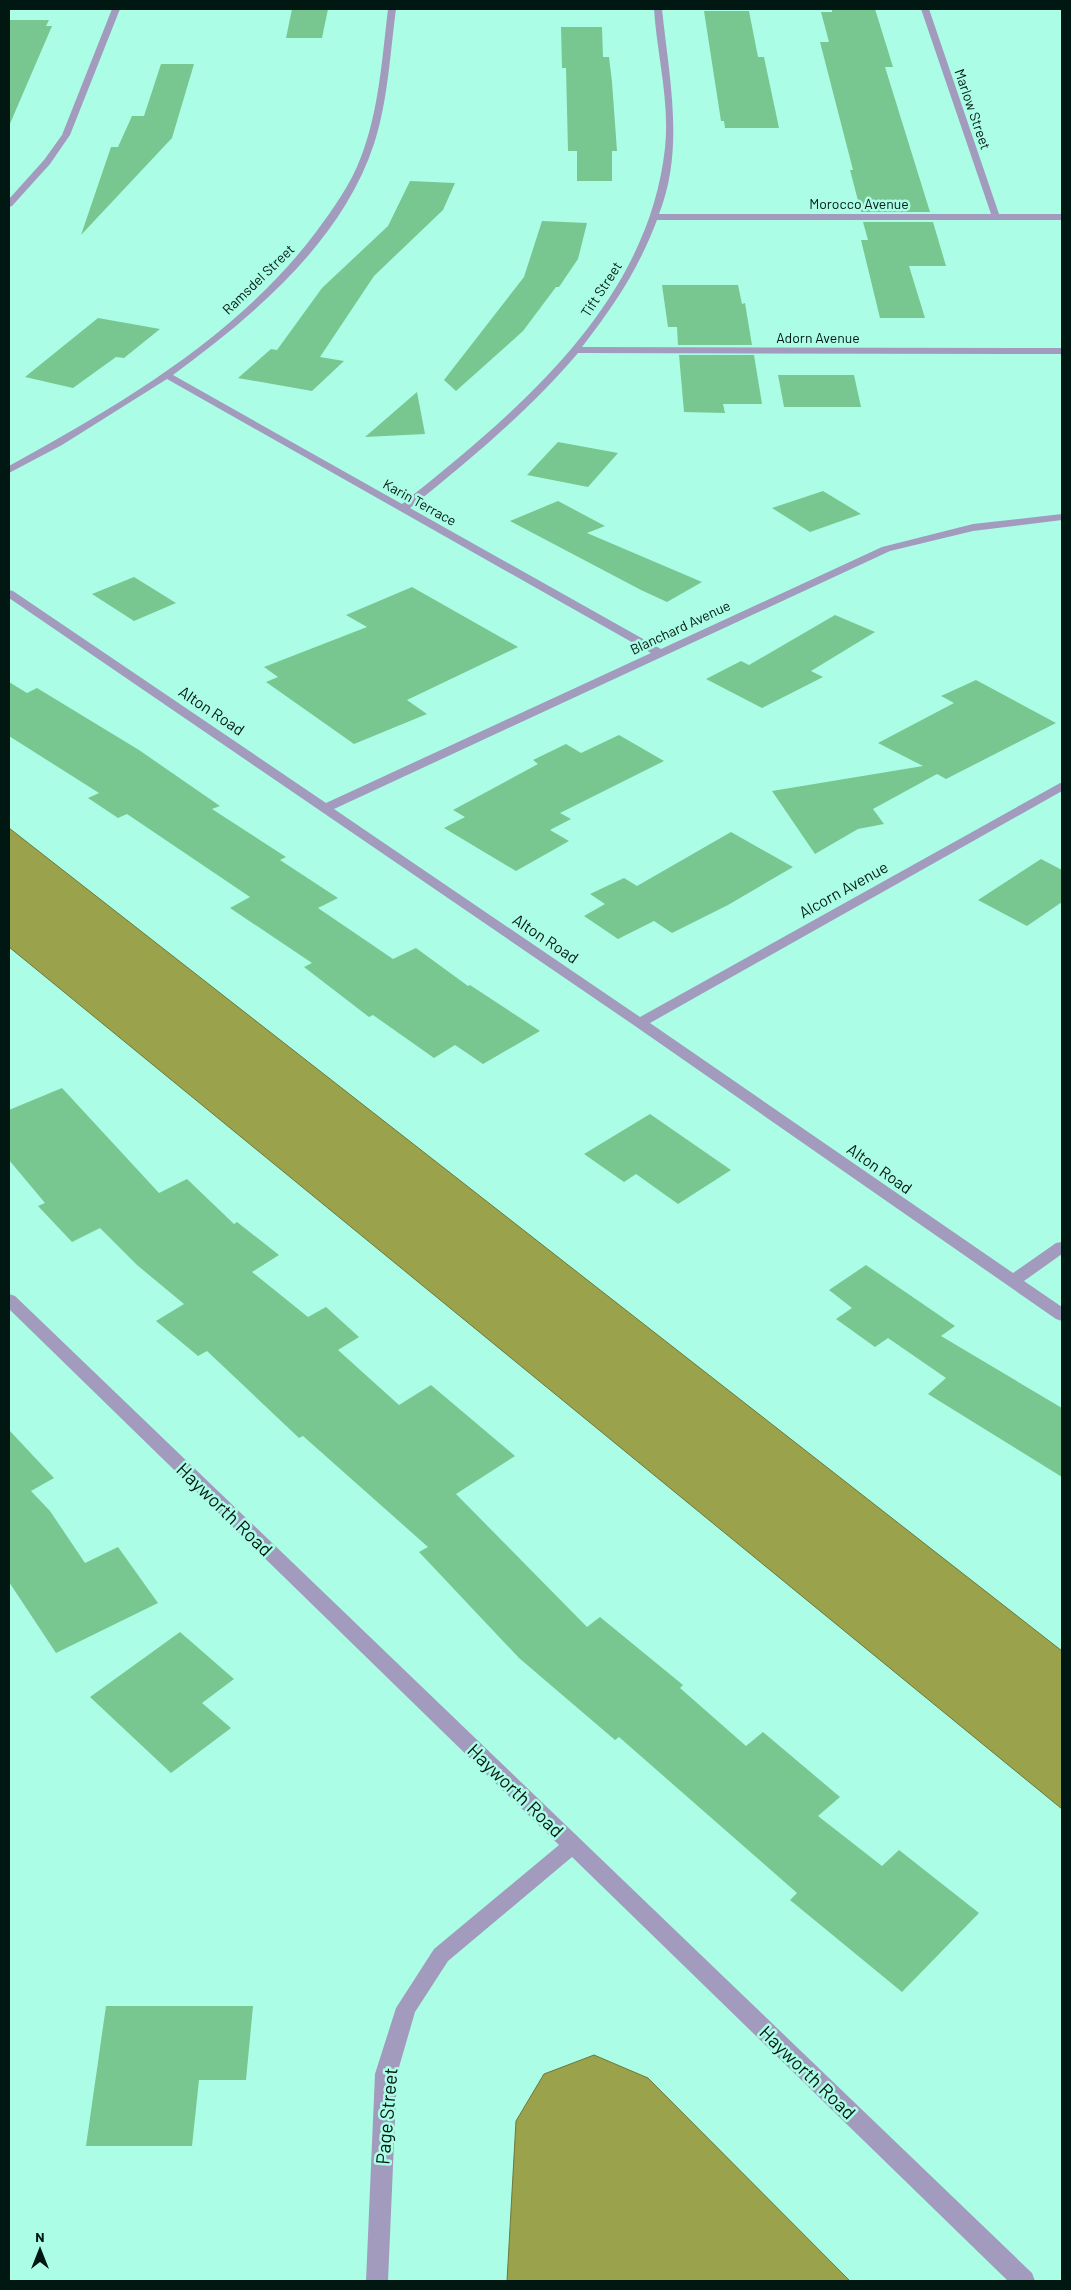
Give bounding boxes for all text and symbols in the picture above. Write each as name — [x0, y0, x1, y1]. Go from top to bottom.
street label: Marlow Street — [951, 67, 995, 151]
street label: Morocco Avenue — [809, 195, 909, 212]
street label: Ramsdel Street — [219, 240, 297, 318]
street label: Tift Street — [577, 258, 625, 320]
street label: Adorn Avenue — [776, 329, 860, 346]
street label: Karin Terrace — [380, 475, 460, 529]
street label: Blanchard Avenue — [627, 596, 733, 658]
street label: Alton Road — [176, 681, 248, 739]
street label: Alcorn Avenue — [795, 857, 891, 921]
street label: Alton Road — [510, 909, 582, 967]
street label: Alton Road — [844, 1139, 916, 1197]
street label: Hayworth Road — [172, 1457, 278, 1561]
street label: Hayworth Road — [463, 1738, 569, 1842]
street label: Hayworth Road — [755, 2020, 861, 2124]
street label: Page Street — [370, 2067, 402, 2165]
north arrow — [15, 2225, 65, 2275]
text: N — [35, 2228, 45, 2245]

